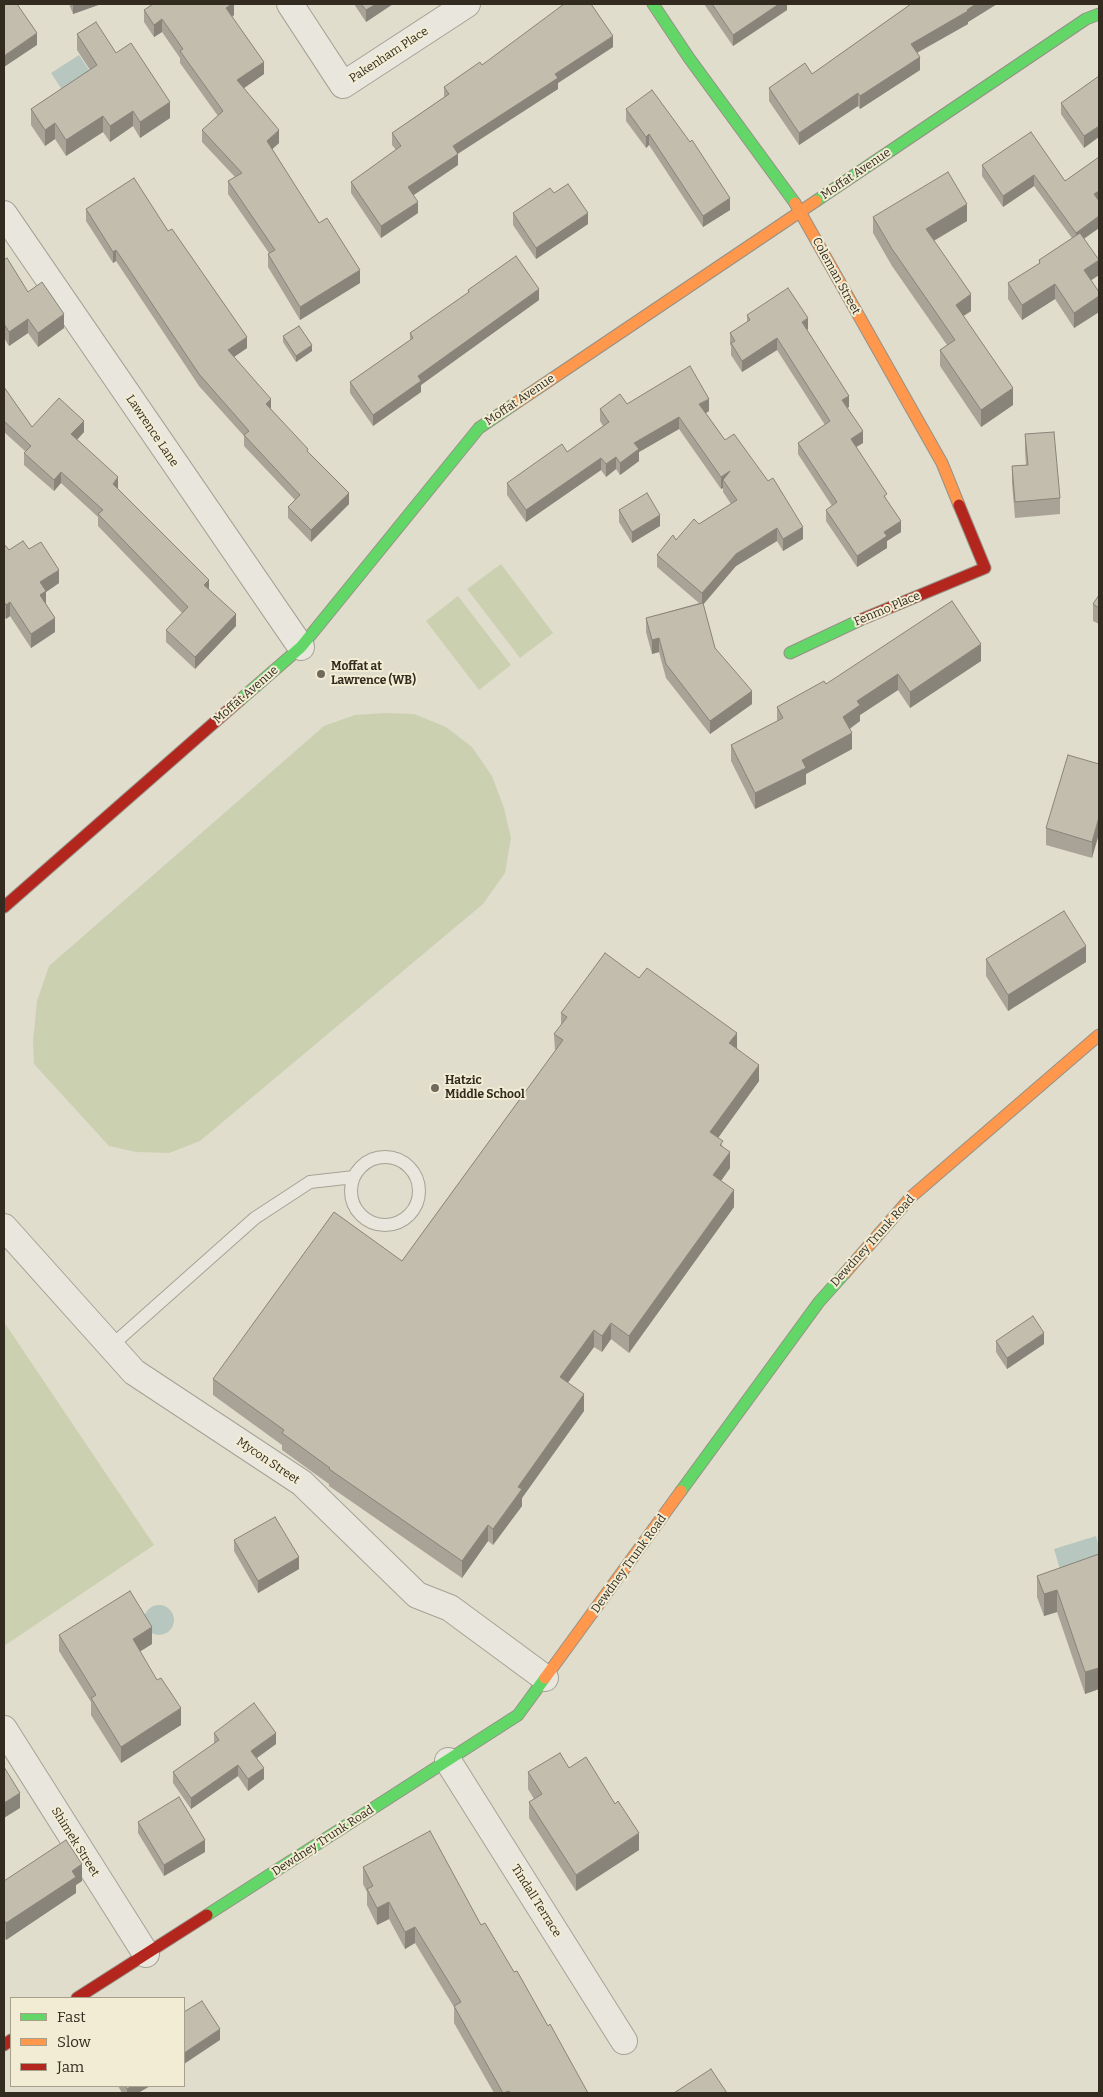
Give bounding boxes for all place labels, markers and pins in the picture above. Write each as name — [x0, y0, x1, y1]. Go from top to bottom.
place label: Moffat at Lawrence (WB) — [331, 660, 416, 688]
marker: Moffat at Lawrence (WB) — [315, 668, 327, 680]
place label: Hatzic Middle School — [445, 1074, 525, 1102]
marker: Hatzic Middle School — [429, 1082, 441, 1094]

